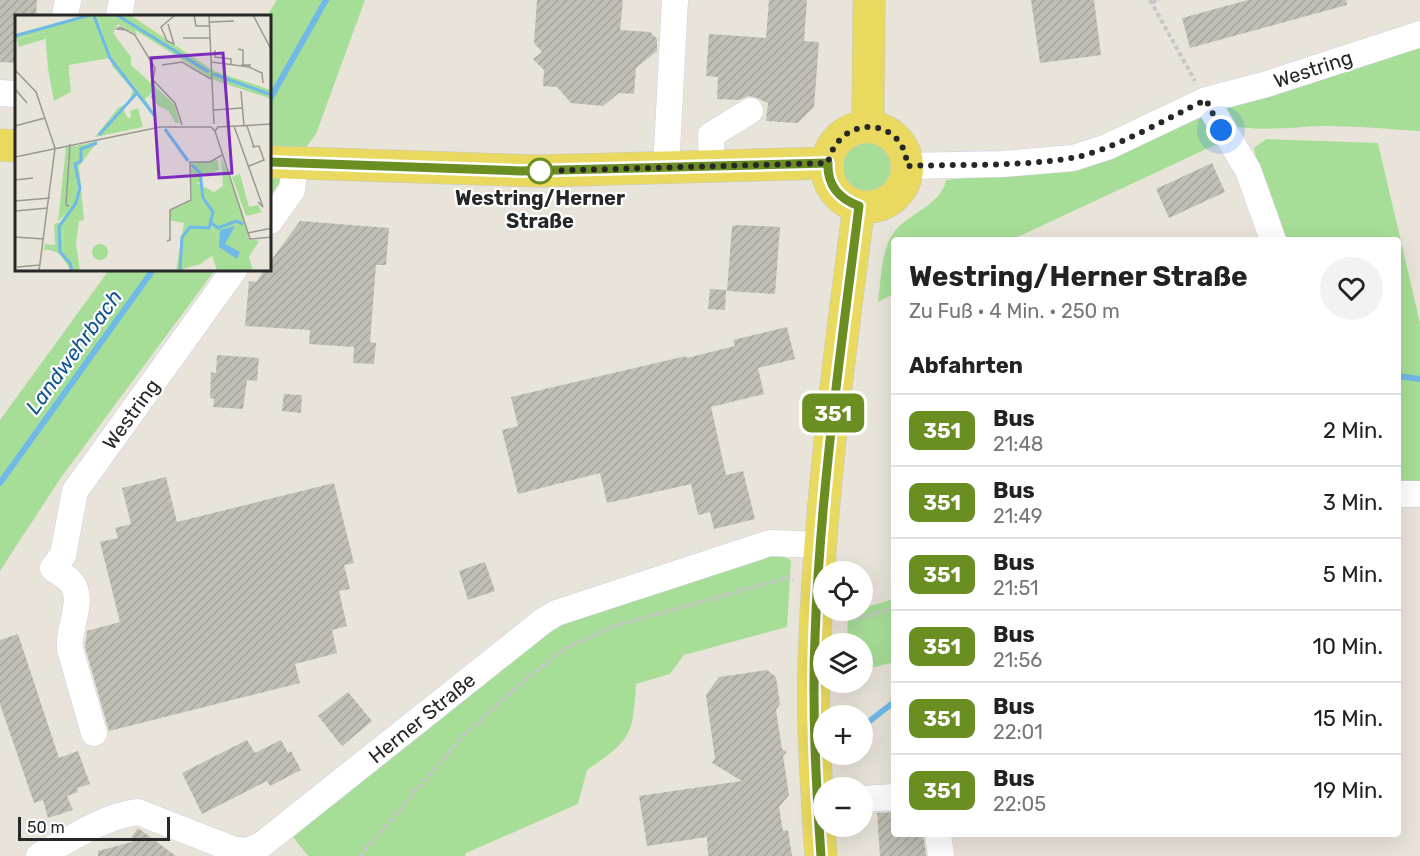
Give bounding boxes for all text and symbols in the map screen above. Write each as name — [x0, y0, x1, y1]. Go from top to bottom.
inset map — [15, 15, 272, 272]
street label: Westring — [1271, 45, 1355, 93]
your location — [1206, 115, 1236, 145]
marker: Westring/Herner Straße — [527, 158, 553, 184]
place label: Westring/Herner Straße — [455, 186, 625, 233]
button: heart — [1320, 257, 1383, 320]
text: Westring/Herner Straße — [909, 260, 1248, 293]
water label: Landwehrbach — [20, 285, 127, 419]
text: Zu Fuß · 4 Min. · 250 m — [909, 299, 1120, 323]
text: Abfahrten — [909, 352, 1023, 379]
street label: Westring — [97, 374, 165, 454]
line badge: 351 — [798, 394, 868, 432]
text: 351 — [814, 401, 852, 426]
text: Bus — [993, 405, 1035, 432]
text: 2 Min. — [1323, 417, 1383, 444]
text: 351 — [923, 418, 961, 443]
text: 21:48 — [993, 432, 1044, 456]
text: Bus — [993, 477, 1035, 504]
text: 3 Min. — [1323, 489, 1383, 516]
text: 351 — [923, 490, 961, 515]
text: 21:49 — [993, 504, 1043, 528]
text: Bus — [993, 549, 1035, 576]
map controls — [813, 561, 873, 837]
button: locate — [813, 561, 873, 621]
text: 5 Min. — [1323, 561, 1383, 588]
text: 351 — [923, 562, 961, 587]
text: 21:51 — [993, 576, 1039, 600]
text: Bus — [993, 621, 1035, 648]
button: layers — [813, 633, 873, 693]
text: 10 Min. — [1313, 633, 1383, 660]
text: 351 — [923, 634, 961, 659]
text: 21:56 — [993, 648, 1042, 672]
street label: Herner Straße — [364, 668, 480, 768]
text: Bus — [993, 693, 1035, 720]
button: + — [813, 705, 873, 765]
text: 15 Min. — [1313, 705, 1383, 732]
text: 351 — [923, 706, 961, 731]
text: 22:01 — [993, 720, 1043, 744]
text: Bus — [993, 765, 1035, 792]
button: − — [813, 777, 873, 837]
text: 19 Min. — [1313, 777, 1383, 804]
text: 351 — [923, 778, 961, 803]
text: 22:05 — [993, 792, 1046, 816]
scale bar — [18, 814, 170, 842]
text: 50 m — [27, 818, 65, 837]

